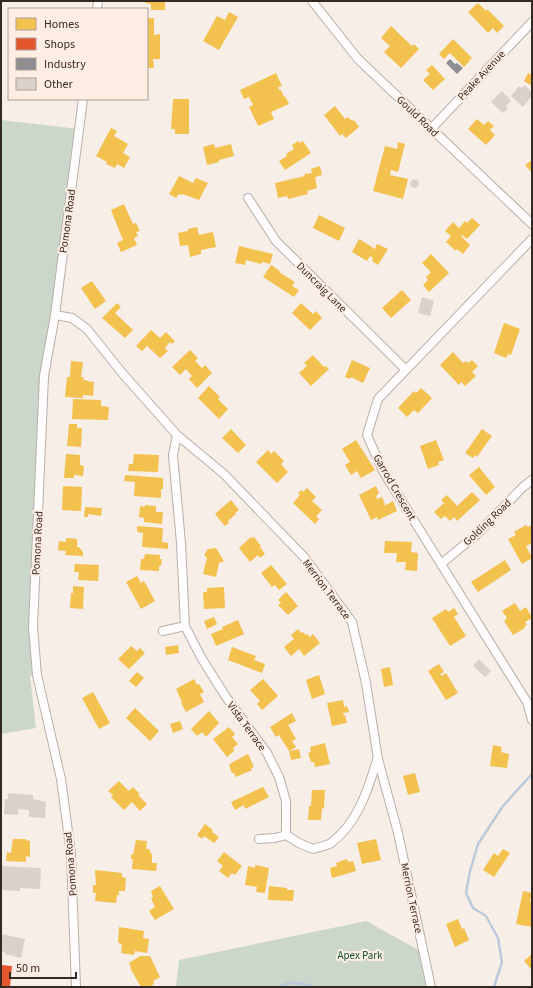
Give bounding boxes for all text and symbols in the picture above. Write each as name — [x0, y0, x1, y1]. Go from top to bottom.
legend — [8, 8, 148, 100]
text: Homes — [44, 16, 79, 33]
text: Shops — [44, 36, 75, 53]
street label: Peake Avenue — [454, 47, 509, 104]
text: Industry — [44, 56, 86, 73]
text: Other — [44, 76, 74, 93]
street label: Gould Road — [393, 92, 442, 140]
street label: Pomona Road — [56, 188, 79, 254]
street label: Duncraig Lane — [293, 259, 351, 316]
street label: Garrod Crescent — [370, 451, 420, 523]
street label: Golding Road — [460, 496, 515, 549]
street label: Pomona Road — [28, 510, 47, 576]
street label: Merrion Terrace — [299, 556, 355, 623]
street label: Vista Terrace — [224, 699, 270, 755]
street label: Pomona Road — [60, 831, 81, 897]
street label: Merrion Terrace — [397, 861, 426, 935]
park label: Apex Park — [337, 948, 383, 963]
scale bar — [10, 954, 76, 980]
text: 50 m — [16, 960, 40, 977]

